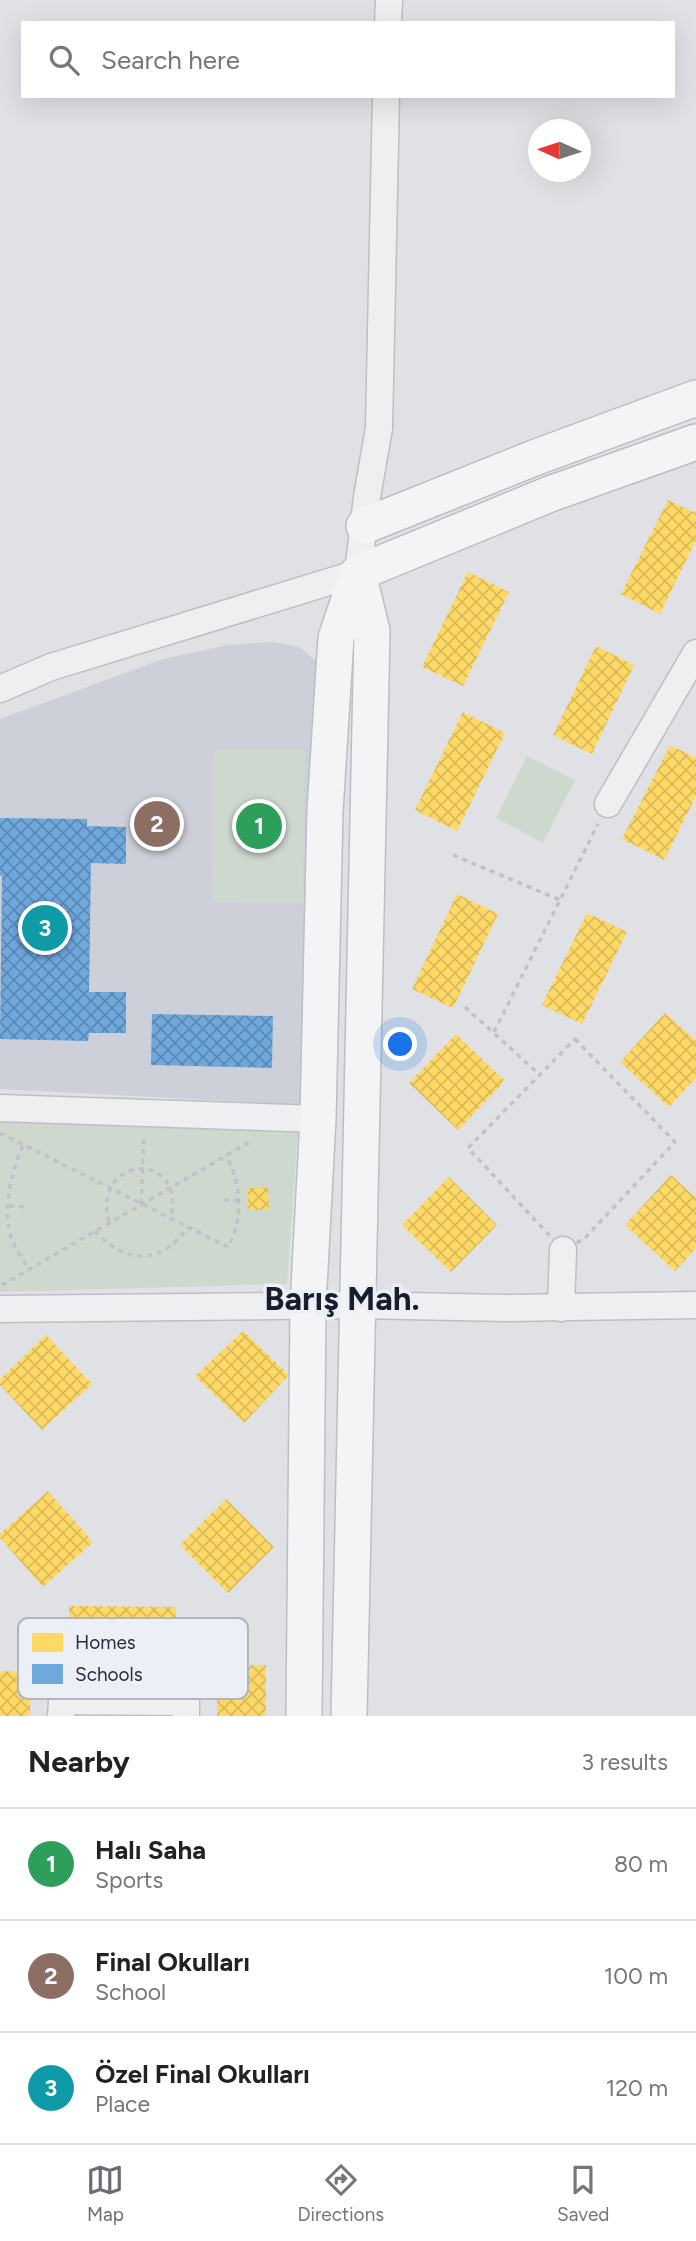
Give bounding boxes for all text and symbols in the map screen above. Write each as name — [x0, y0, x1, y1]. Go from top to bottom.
search box — [21, 21, 675, 98]
icon: search — [45, 41, 83, 79]
text: Search here — [101, 44, 240, 76]
north arrow — [528, 119, 591, 182]
pin: 2 — [134, 798, 180, 850]
pin: 1 — [236, 800, 282, 852]
pin: 3 — [22, 902, 68, 954]
your location — [383, 1027, 417, 1061]
district label: Barış Mah. — [264, 1279, 420, 1318]
legend — [18, 1618, 248, 1699]
text: Homes — [75, 1631, 136, 1654]
text: Schools — [75, 1663, 143, 1686]
text: Nearby — [28, 1743, 130, 1780]
text: 3 results — [581, 1748, 668, 1776]
text: Halı Saha — [95, 1834, 206, 1866]
text: 1 — [46, 1850, 56, 1878]
text: 80 m — [614, 1850, 668, 1878]
text: Sports — [95, 1866, 163, 1894]
text: Final Okulları — [95, 1946, 250, 1978]
text: 2 — [44, 1962, 58, 1990]
text: 100 m — [604, 1962, 668, 1990]
text: School — [95, 1978, 166, 2006]
text: Özel Final Okulları — [95, 2058, 310, 2090]
text: 3 — [45, 2074, 57, 2102]
text: 120 m — [606, 2074, 668, 2102]
text: Place — [95, 2090, 150, 2118]
tab: Map — [86, 2161, 124, 2226]
tab: Directions — [297, 2161, 384, 2226]
tab: Saved — [557, 2161, 609, 2226]

